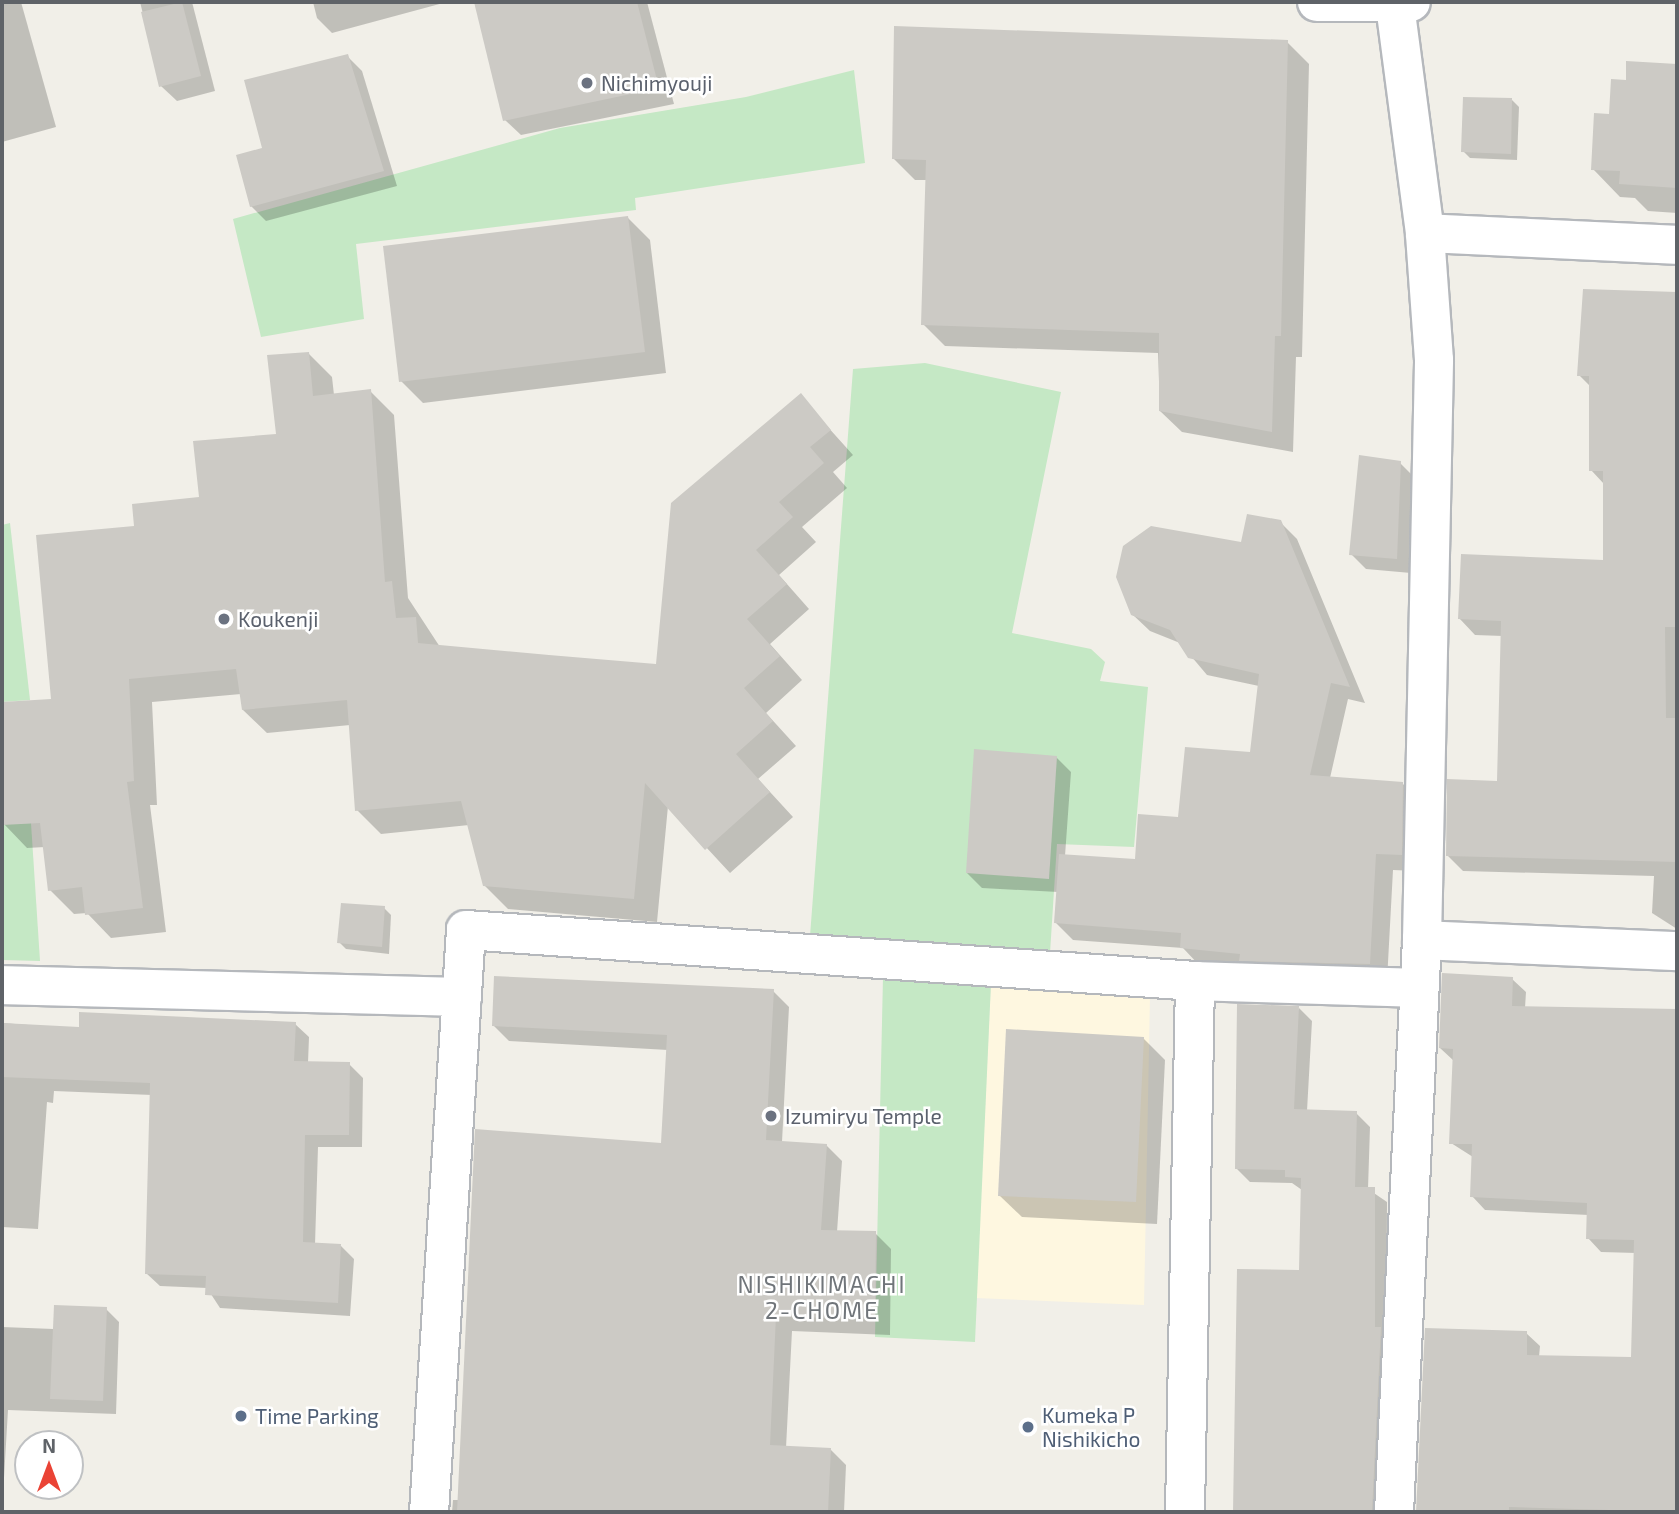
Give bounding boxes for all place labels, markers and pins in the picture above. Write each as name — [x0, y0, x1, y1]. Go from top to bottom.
place label: Nichimyouji — [601, 70, 712, 96]
marker: Nichimyouji — [579, 75, 595, 91]
place label: Koukenji — [238, 606, 318, 632]
marker: Koukenji — [216, 611, 232, 627]
place label: Izumiryu Temple — [785, 1103, 942, 1129]
marker: Izumiryu Temple — [763, 1108, 779, 1124]
place label: Kumeka P Nishikicho — [1042, 1402, 1140, 1452]
place label: Time Parking — [255, 1403, 379, 1429]
marker: Time Parking — [233, 1408, 249, 1424]
marker: Kumeka P Nishikicho — [1020, 1419, 1036, 1435]

